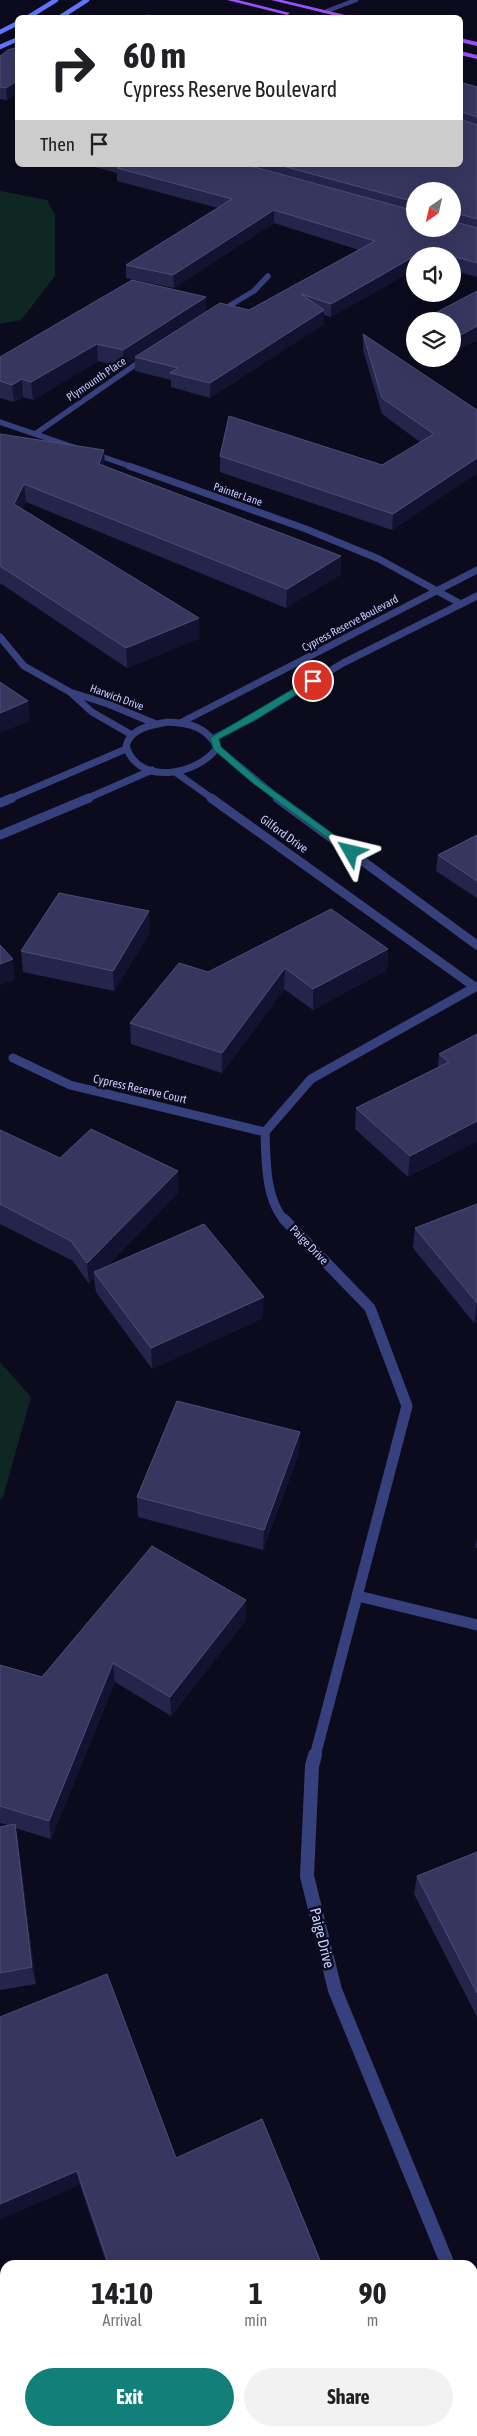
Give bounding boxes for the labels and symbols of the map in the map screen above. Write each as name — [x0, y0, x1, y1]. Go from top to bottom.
north arrow — [406, 182, 461, 238]
street label: Plymounth Place — [64, 355, 128, 403]
street label: Painter Lane — [212, 480, 264, 508]
street label: Cypress Reserve Boulevard — [300, 593, 400, 653]
pin — [292, 660, 334, 702]
street label: Harwich Drive — [89, 682, 145, 712]
street label: Gilford Drive — [257, 812, 311, 856]
position arrow — [324, 825, 376, 877]
street label: Cypress Reserve Court — [92, 1071, 189, 1107]
street label: Paige Drive — [287, 1222, 331, 1268]
street label: Paige Drive — [307, 1906, 338, 1970]

